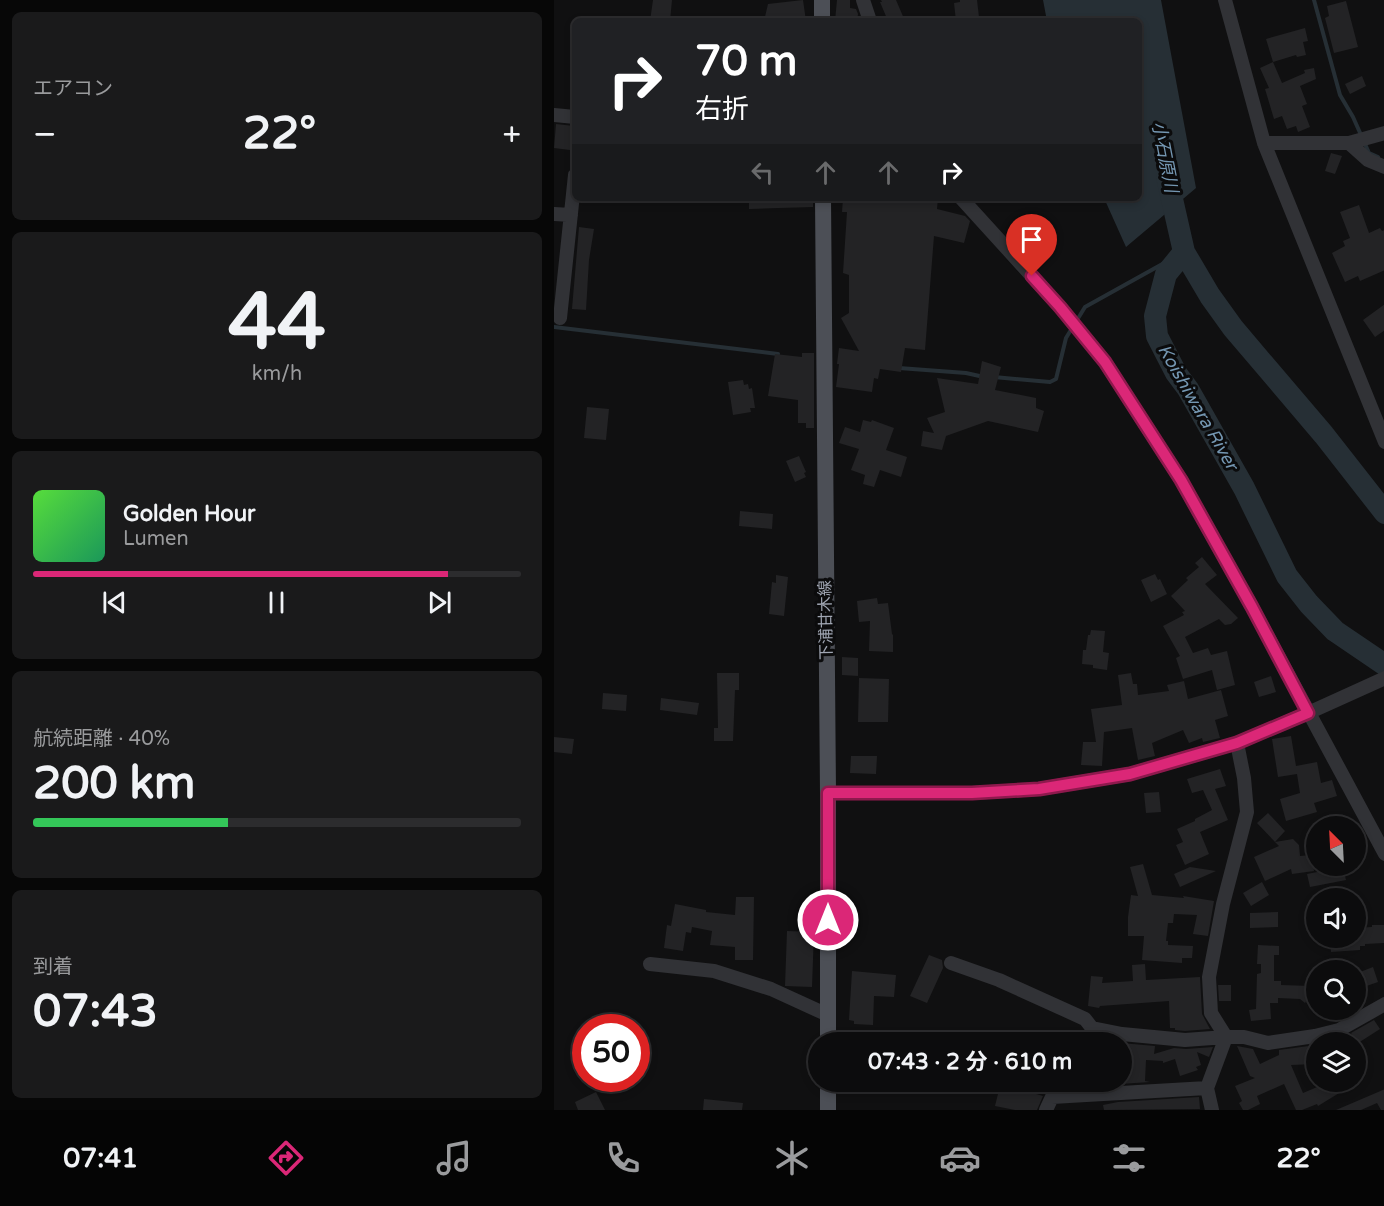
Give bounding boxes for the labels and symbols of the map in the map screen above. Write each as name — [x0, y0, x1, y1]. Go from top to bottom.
water label: 小石原川 — [1147, 120, 1183, 196]
pin — [1006, 214, 1057, 276]
water label: Koishiwara River — [1153, 340, 1244, 476]
street label: 下浦甘木線 — [815, 580, 837, 660]
north arrow — [1306, 816, 1366, 876]
position arrow — [796, 888, 860, 952]
speed limit sign: 50 — [572, 1014, 650, 1092]

